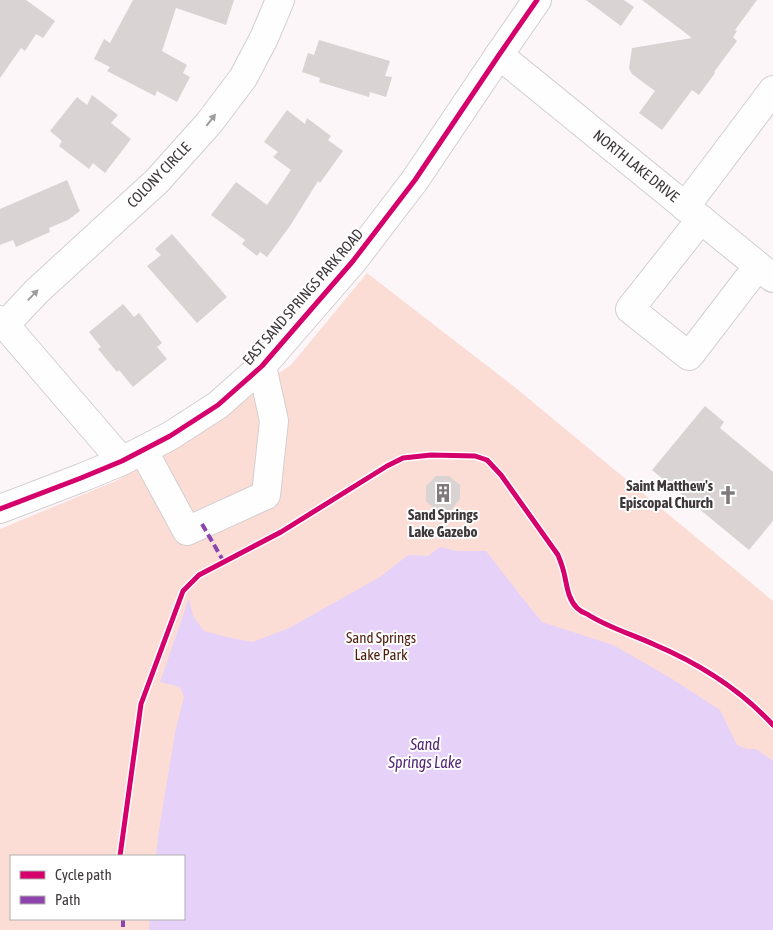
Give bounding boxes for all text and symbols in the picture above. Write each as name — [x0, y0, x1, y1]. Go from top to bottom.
one-way arrow — [205, 114, 216, 127]
street label: NORTH LAKE DRIVE — [590, 126, 683, 206]
street label: COLONY CIRCLE — [123, 138, 194, 211]
street label: EAST SAND SPRINGS PARK ROAD — [239, 225, 366, 368]
one-way arrow — [27, 290, 39, 302]
place label: Saint Matthew's Episcopal Church — [620, 477, 714, 511]
building icon: Sand Springs Lake Gazebo — [432, 482, 454, 504]
church icon: Saint Matthew's Episcopal Church — [717, 484, 739, 506]
place label: Sand Springs Lake Gazebo — [408, 506, 479, 540]
park label: Sand Springs Lake Park — [346, 629, 416, 663]
water label: Sand Springs Lake — [387, 735, 462, 772]
legend — [10, 855, 185, 920]
text: Cycle path — [55, 866, 112, 883]
text: Path — [55, 891, 81, 908]

